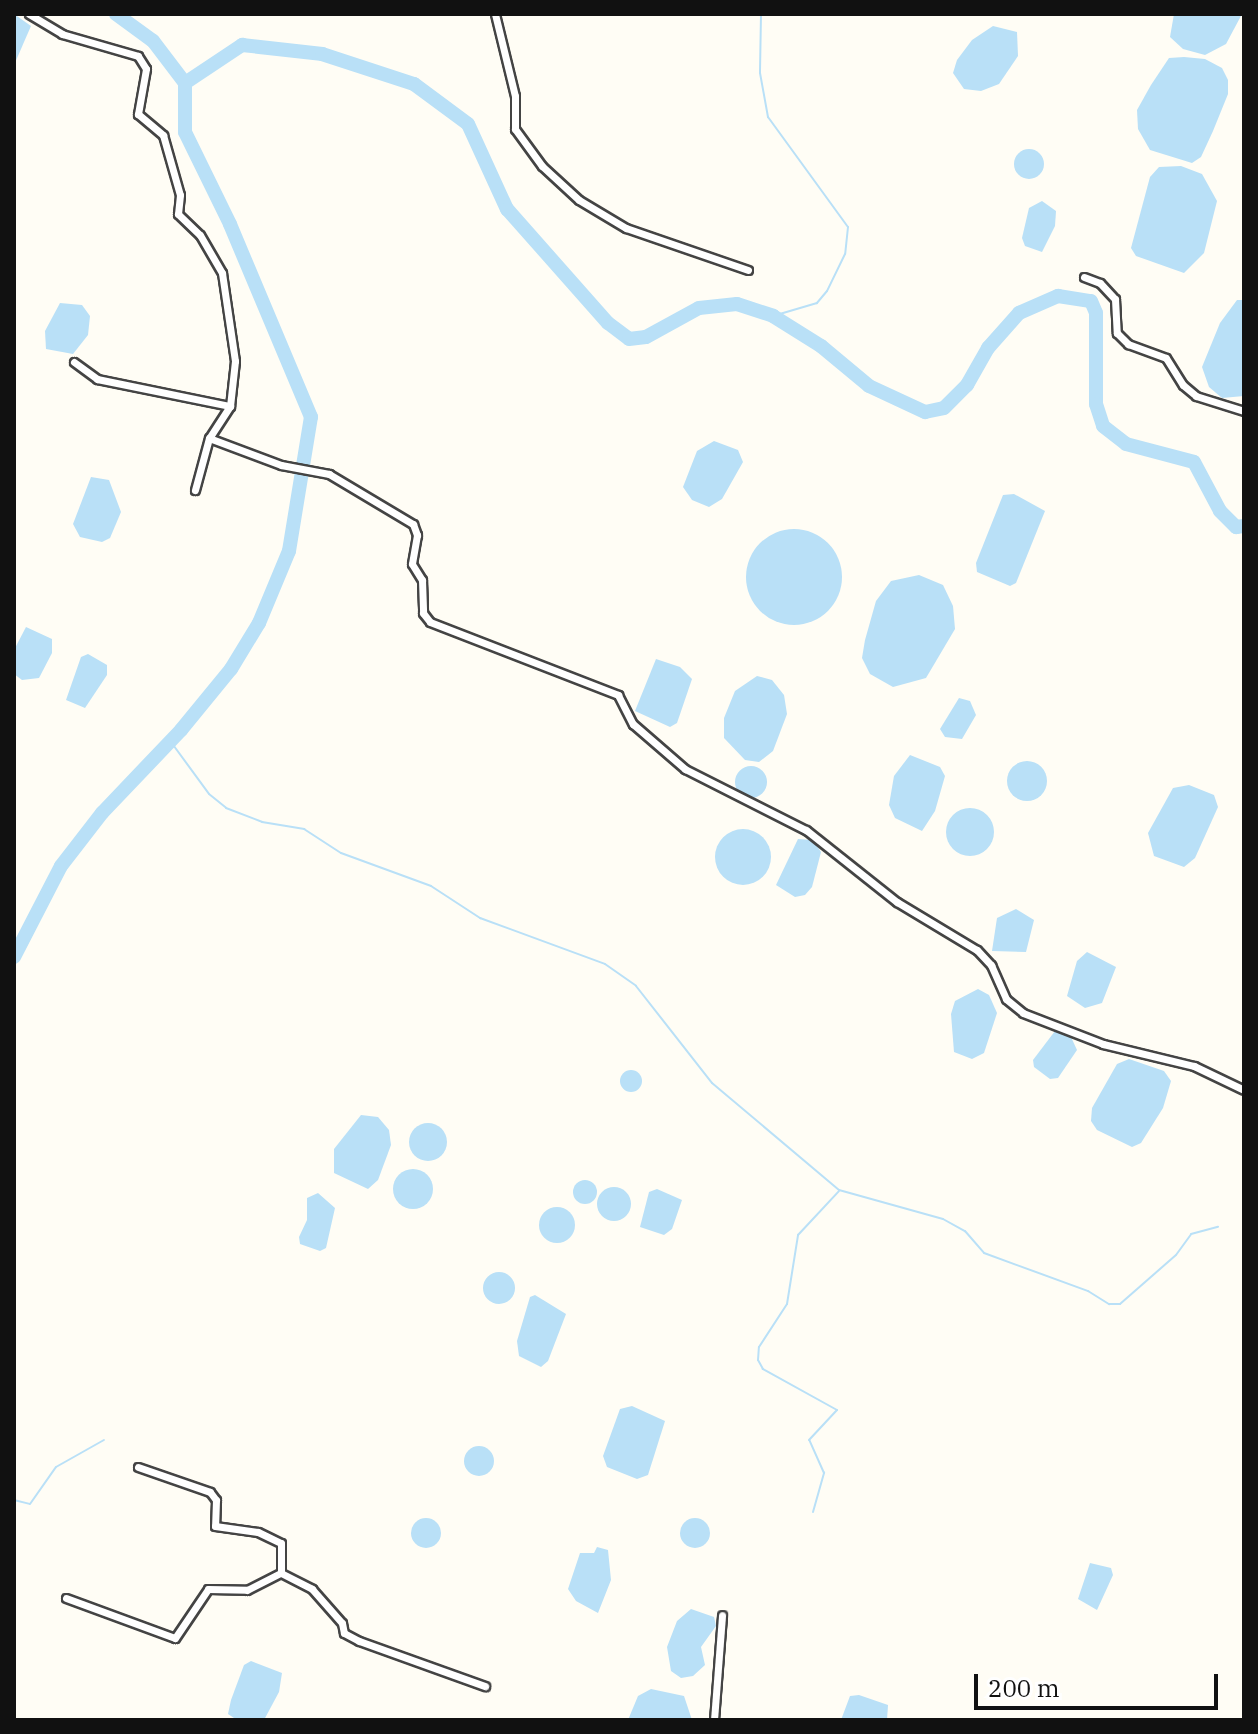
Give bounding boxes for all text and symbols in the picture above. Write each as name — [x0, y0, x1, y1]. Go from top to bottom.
scale bar — [978, 1658, 1222, 1708]
text: 200 m — [988, 1672, 1060, 1704]

